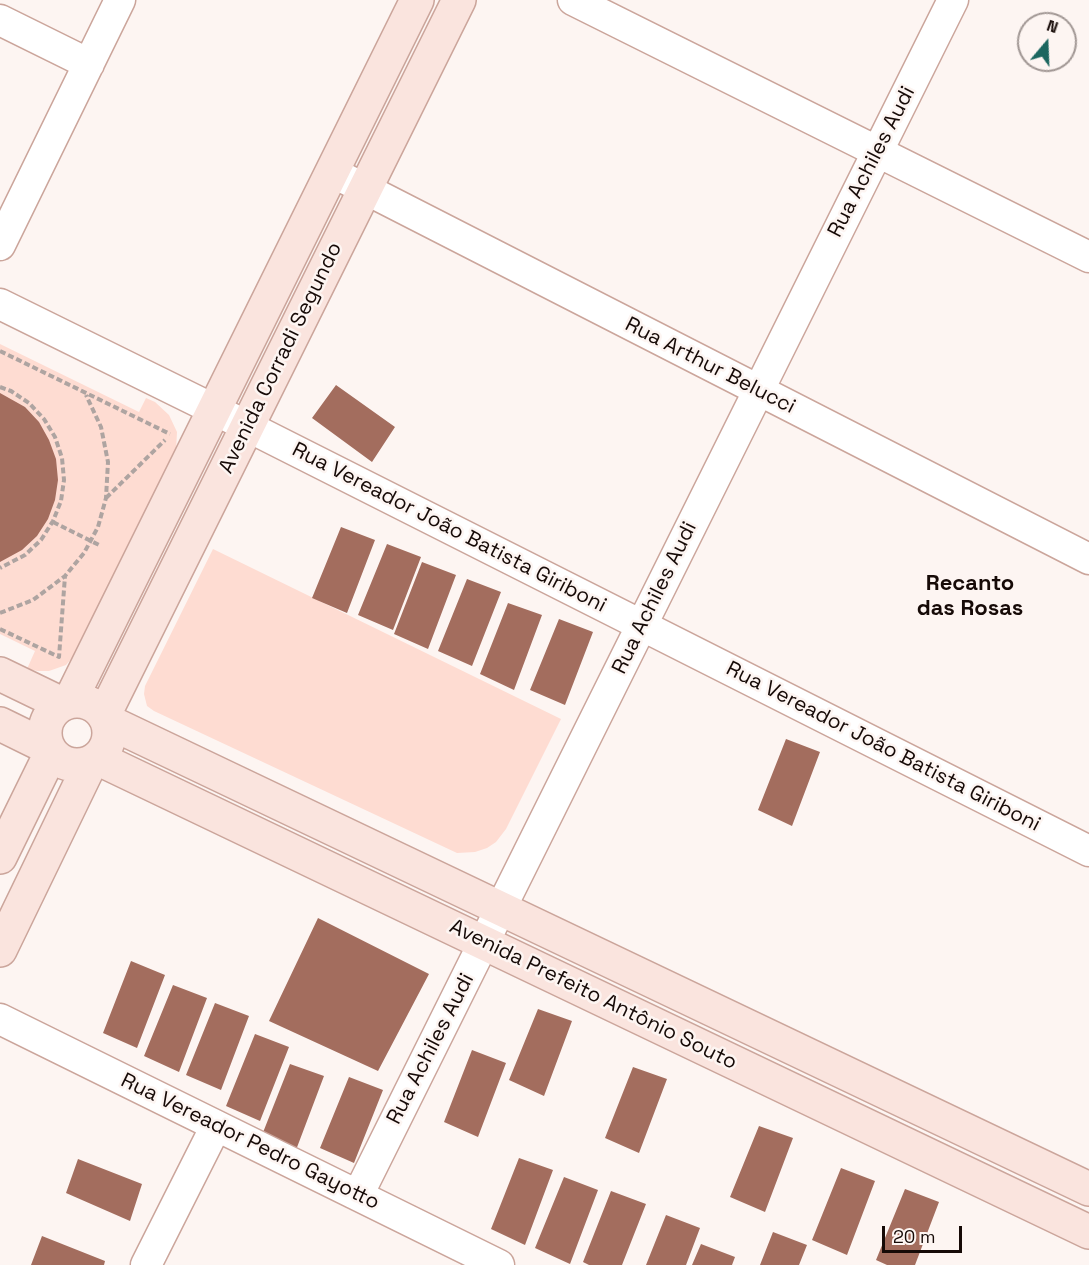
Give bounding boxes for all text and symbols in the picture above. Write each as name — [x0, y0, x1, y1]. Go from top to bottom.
north arrow — [1017, 12, 1077, 72]
text: N — [1044, 15, 1061, 38]
street label: Rua Achiles Audi — [823, 82, 921, 242]
street label: Avenida Corradi Segundo — [214, 238, 348, 478]
street label: Rua Arthur Belucci — [621, 312, 799, 420]
street label: Rua Vereador João Batista Giriboni — [288, 437, 610, 619]
street label: Rua Achiles Audi — [607, 518, 703, 678]
district label: Recanto das Rosas — [917, 571, 1023, 622]
street label: Rua Vereador João Batista Giriboni — [722, 656, 1044, 838]
street label: Avenida Prefeito Antônio Souto — [445, 914, 741, 1076]
street label: Rua Achiles Audi — [382, 969, 480, 1129]
street label: Rua Vereador Pedro Gayotto — [116, 1068, 384, 1216]
scale bar — [885, 1214, 964, 1252]
text: 20 m — [893, 1225, 936, 1248]

